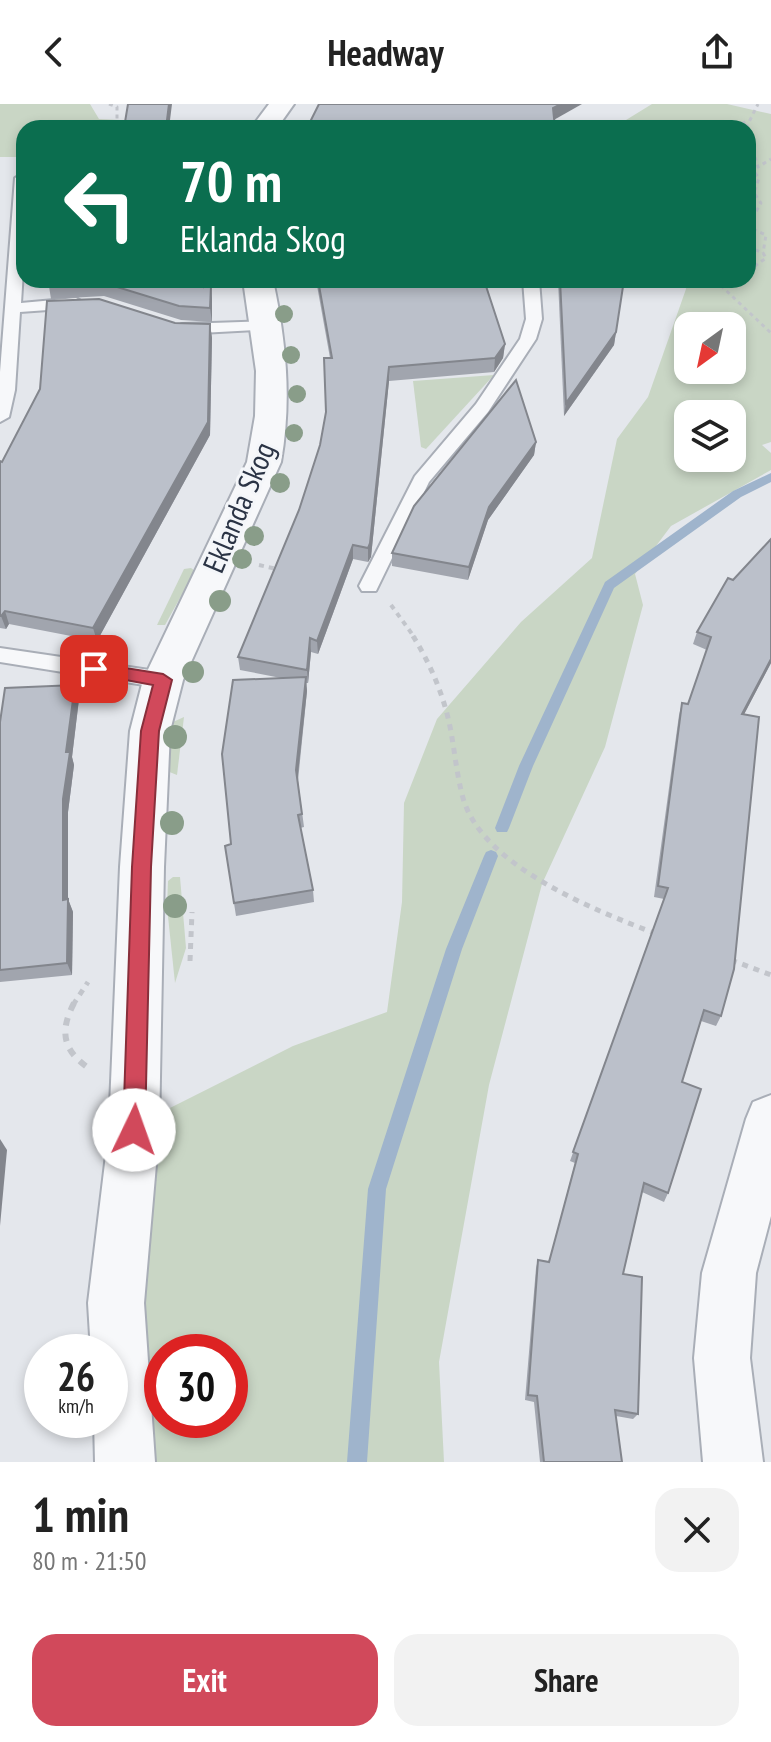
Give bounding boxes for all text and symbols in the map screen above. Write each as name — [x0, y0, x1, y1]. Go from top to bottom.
text: Headway — [327, 29, 444, 76]
icon: back — [32, 30, 76, 74]
icon: share — [695, 30, 739, 74]
text: 70 m — [180, 145, 282, 217]
icon: left — [48, 152, 152, 256]
text: Eklanda Skog — [180, 215, 346, 262]
north arrow — [674, 312, 746, 384]
map controls — [674, 312, 746, 472]
button: layers — [674, 400, 746, 472]
street label: Eklanda Skog — [193, 436, 283, 578]
pin — [60, 635, 128, 703]
icon: arrive — [72, 647, 116, 691]
position arrow — [92, 1088, 176, 1172]
speed limit sign: 30 — [144, 1334, 248, 1438]
text: 26 — [57, 1350, 95, 1402]
text: km/h — [58, 1393, 94, 1419]
text: 1 min — [32, 1483, 129, 1545]
button: close — [655, 1488, 739, 1572]
text: 80 m · 21:50 — [32, 1544, 147, 1577]
button: Exit — [32, 1634, 378, 1726]
button: Share — [394, 1634, 739, 1726]

